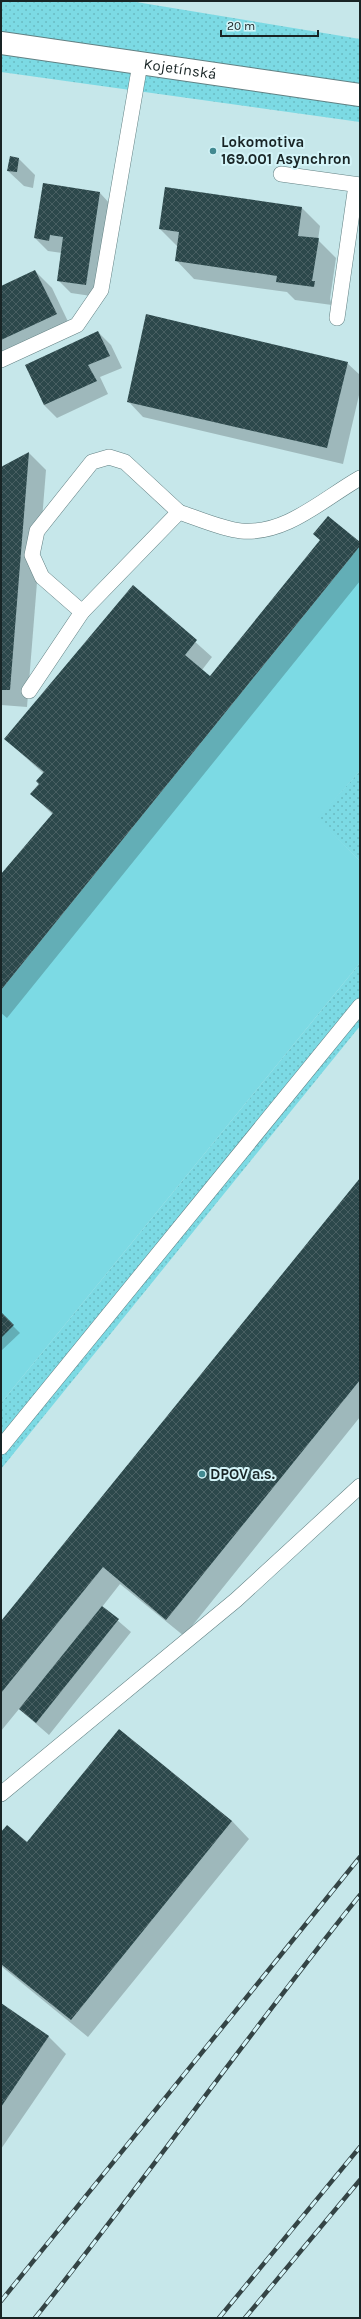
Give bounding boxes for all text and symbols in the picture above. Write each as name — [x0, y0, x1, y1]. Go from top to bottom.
scale bar — [221, 12, 318, 38]
text: 20 m — [227, 19, 255, 33]
street label: Kojetínská — [142, 55, 218, 83]
place label: Lokomotiva 169.001 Asynchron — [221, 133, 351, 168]
marker: Lokomotiva 169.001 Asynchron — [208, 146, 218, 156]
place label: DPOV a.s. — [210, 1465, 275, 1483]
marker: DPOV a.s. — [197, 1469, 207, 1479]

